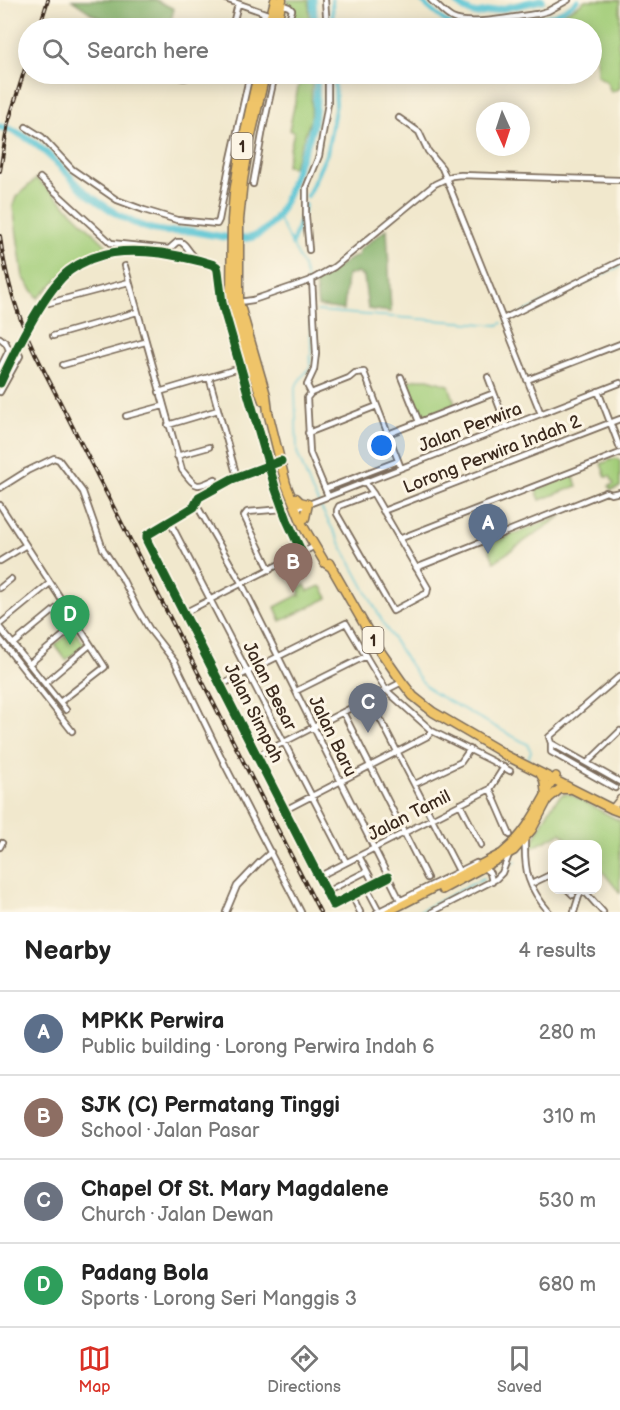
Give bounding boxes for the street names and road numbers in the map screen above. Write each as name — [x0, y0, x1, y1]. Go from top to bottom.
road number: 1 — [232, 133, 252, 159]
street label: Jalan Perwira — [416, 398, 525, 457]
street label: Lorong Perwira Indah 2 — [400, 411, 584, 498]
road number: 1 — [362, 627, 384, 653]
street label: Jalan Besar — [238, 638, 301, 735]
street label: Jalan Simpah — [220, 660, 288, 766]
street label: Jalan Baru — [304, 692, 361, 780]
street label: Jalan Tamil — [364, 786, 454, 845]

